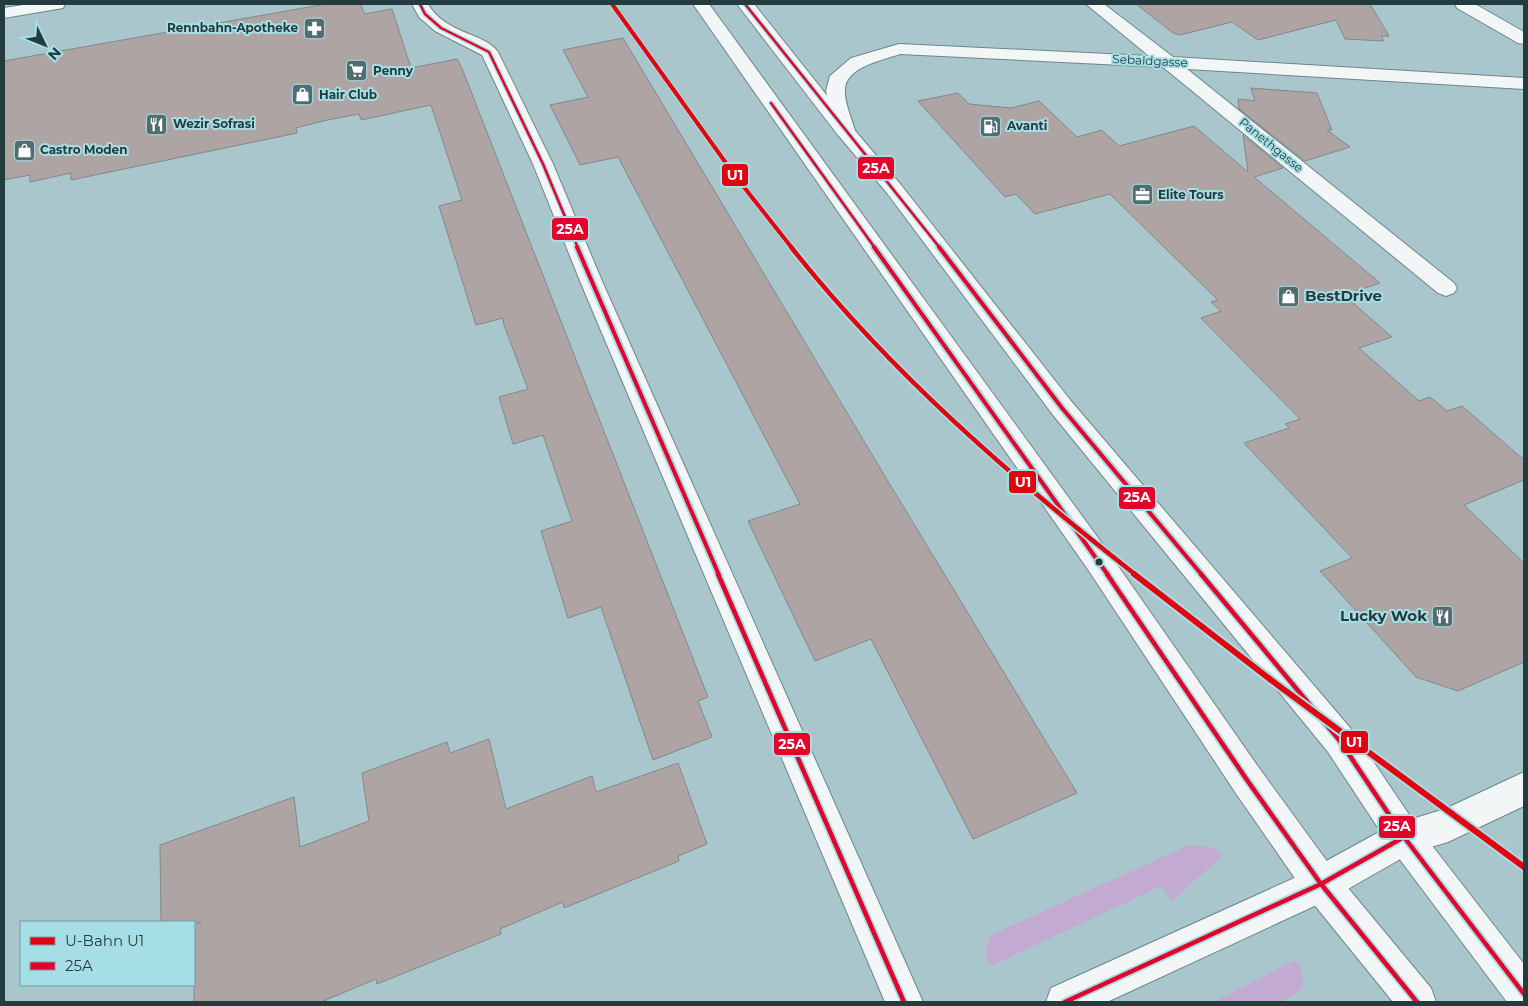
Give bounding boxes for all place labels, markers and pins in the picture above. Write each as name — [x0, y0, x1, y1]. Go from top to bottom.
pharmacy icon: Rennbahn-Apotheke — [302, 16, 326, 40]
place label: Rennbahn-Apotheke — [167, 20, 298, 35]
supermarket icon: Penny — [345, 59, 369, 83]
place label: Penny — [373, 63, 414, 78]
shop icon: Hair Club — [291, 83, 315, 107]
place label: Hair Club — [319, 87, 377, 102]
restaurant icon: Wezir Sofrasi — [145, 112, 169, 136]
fuel station icon: Avanti — [979, 114, 1003, 138]
place label: Wezir Sofrasi — [173, 116, 255, 131]
place label: Avanti — [1006, 118, 1047, 133]
shop icon: Castro Moden — [12, 138, 36, 162]
place label: Castro Moden — [40, 142, 127, 157]
office icon: Elite Tours — [1130, 183, 1154, 207]
place label: Elite Tours — [1158, 187, 1224, 202]
shop icon: BestDrive — [1277, 284, 1301, 308]
place label: BestDrive — [1305, 286, 1382, 305]
unlabelled marker — [1094, 557, 1104, 567]
restaurant icon: Lucky Wok — [1431, 604, 1455, 628]
place label: Lucky Wok — [1340, 606, 1427, 625]

